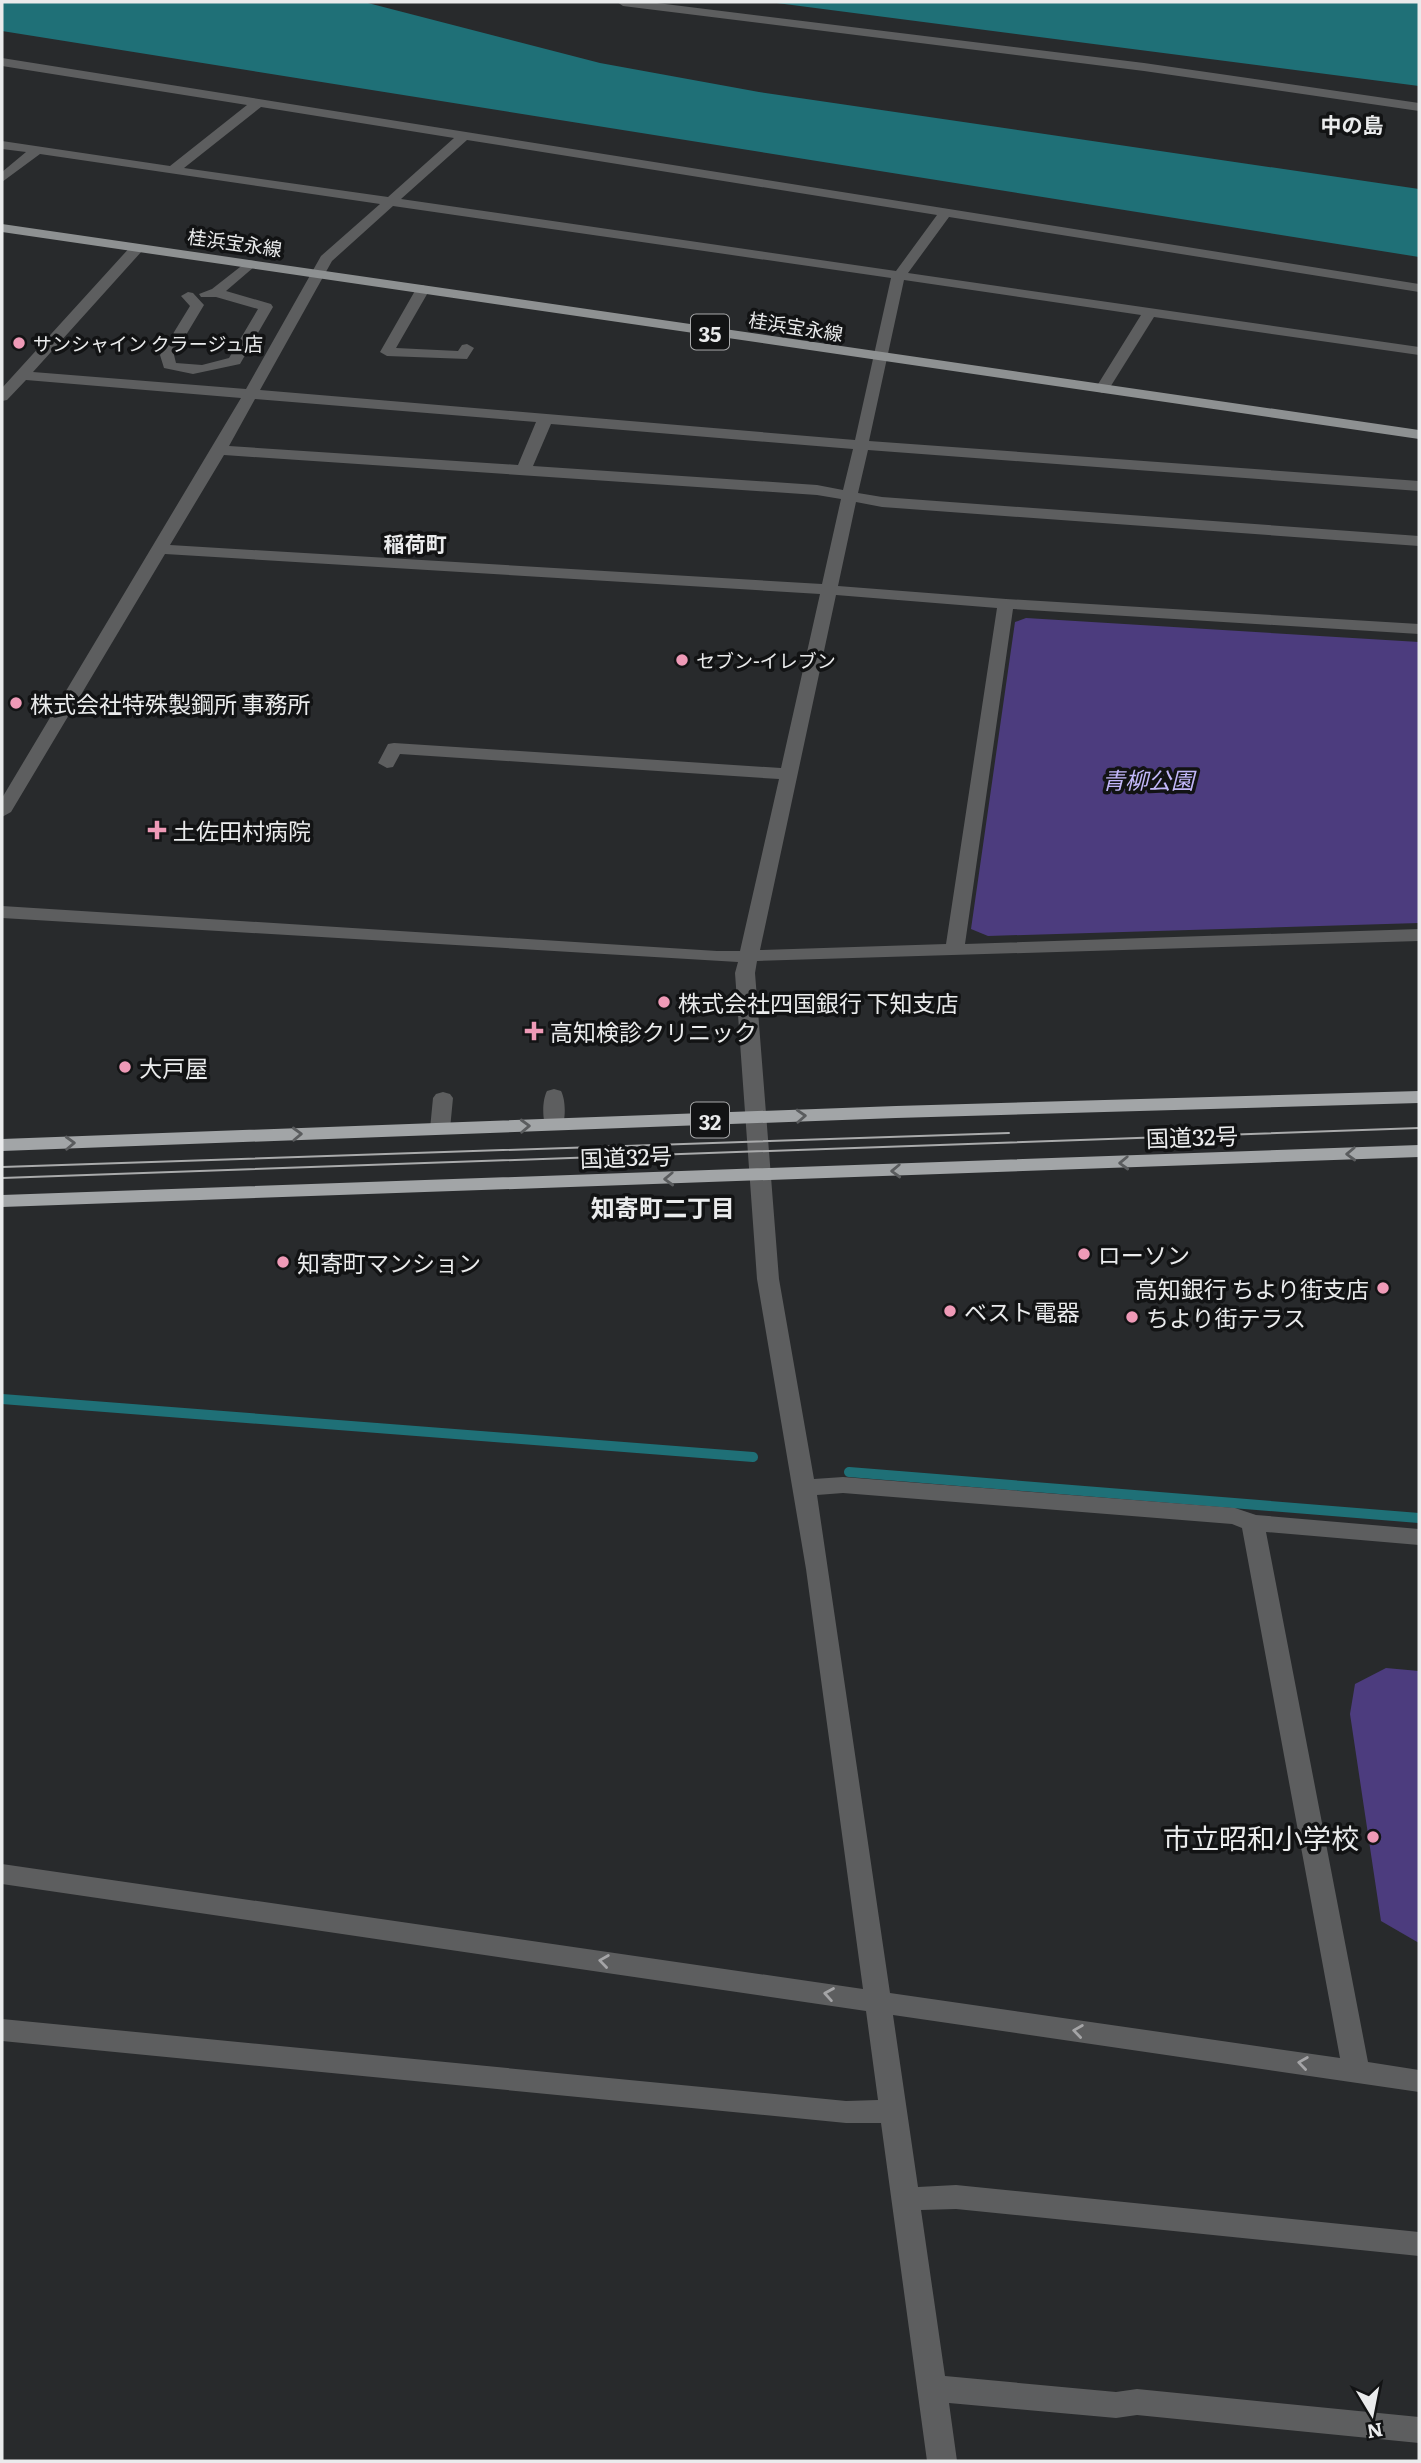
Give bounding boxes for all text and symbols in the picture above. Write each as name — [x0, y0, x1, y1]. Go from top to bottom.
district label: 中の島 — [1321, 108, 1384, 139]
street label: 桂浜宝永線 — [186, 222, 284, 262]
street label: 桂浜宝永線 — [747, 305, 845, 347]
road number: 35 — [691, 314, 729, 350]
place label: サンシャイン クラージュ店 — [33, 329, 263, 357]
marker: サンシャイン クラージュ店 — [11, 335, 27, 351]
district label: 稲荷町 — [384, 527, 447, 558]
place label: セブン-イレブン — [696, 646, 836, 674]
marker: セブン-イレブン — [674, 652, 690, 668]
place label: 株式会社特殊製鋼所 事務所 — [30, 686, 311, 720]
marker: 株式会社特殊製鋼所 事務所 — [8, 695, 24, 711]
park label: 青柳公園 — [1102, 762, 1197, 796]
place label: 土佐田村病院 — [173, 813, 311, 847]
marker: 土佐田村病院 — [147, 820, 167, 840]
place label: 株式会社四国銀行 下知支店 — [678, 985, 959, 1019]
marker: 株式会社四国銀行 下知支店 — [656, 994, 672, 1010]
place label: 高知検診クリニック — [550, 1014, 757, 1048]
marker: 高知検診クリニック — [524, 1021, 544, 1041]
place label: 大戸屋 — [139, 1050, 208, 1084]
marker: 大戸屋 — [117, 1059, 133, 1075]
road number: 32 — [691, 1102, 729, 1138]
one-way arrow — [796, 1109, 807, 1124]
street label: 国道32号 — [1145, 1117, 1239, 1155]
one-way arrow — [519, 1119, 530, 1134]
one-way arrow — [292, 1127, 303, 1142]
one-way arrow — [65, 1135, 76, 1150]
street label: 国道32号 — [579, 1137, 673, 1175]
one-way arrow — [1345, 1146, 1356, 1162]
one-way arrow — [1118, 1155, 1129, 1170]
one-way arrow — [891, 1164, 902, 1179]
one-way arrow — [663, 1171, 674, 1187]
district label: 知寄町二丁目 — [591, 1189, 735, 1224]
place label: ローソン — [1098, 1237, 1190, 1271]
place label: 知寄町マンション — [297, 1245, 481, 1279]
marker: ローソン — [1076, 1246, 1092, 1262]
marker: 知寄町マンション — [275, 1254, 291, 1270]
place label: 高知銀行 ちより街支店 — [1135, 1271, 1369, 1305]
marker: 高知銀行 ちより街支店 — [1375, 1280, 1391, 1296]
place label: ベスト電器 — [964, 1294, 1079, 1328]
place label: ちより街テラス — [1146, 1300, 1306, 1334]
marker: ベスト電器 — [942, 1303, 958, 1319]
marker: ちより街テラス — [1124, 1309, 1140, 1325]
place label: 市立昭和小学校 — [1163, 1816, 1359, 1858]
marker: 市立昭和小学校 — [1365, 1829, 1381, 1845]
one-way arrow — [598, 1954, 610, 1969]
one-way arrow — [823, 1987, 835, 2002]
one-way arrow — [1072, 2024, 1084, 2039]
one-way arrow — [1297, 2056, 1309, 2071]
north arrow — [1337, 2379, 1407, 2449]
text: N — [1365, 2417, 1385, 2447]

